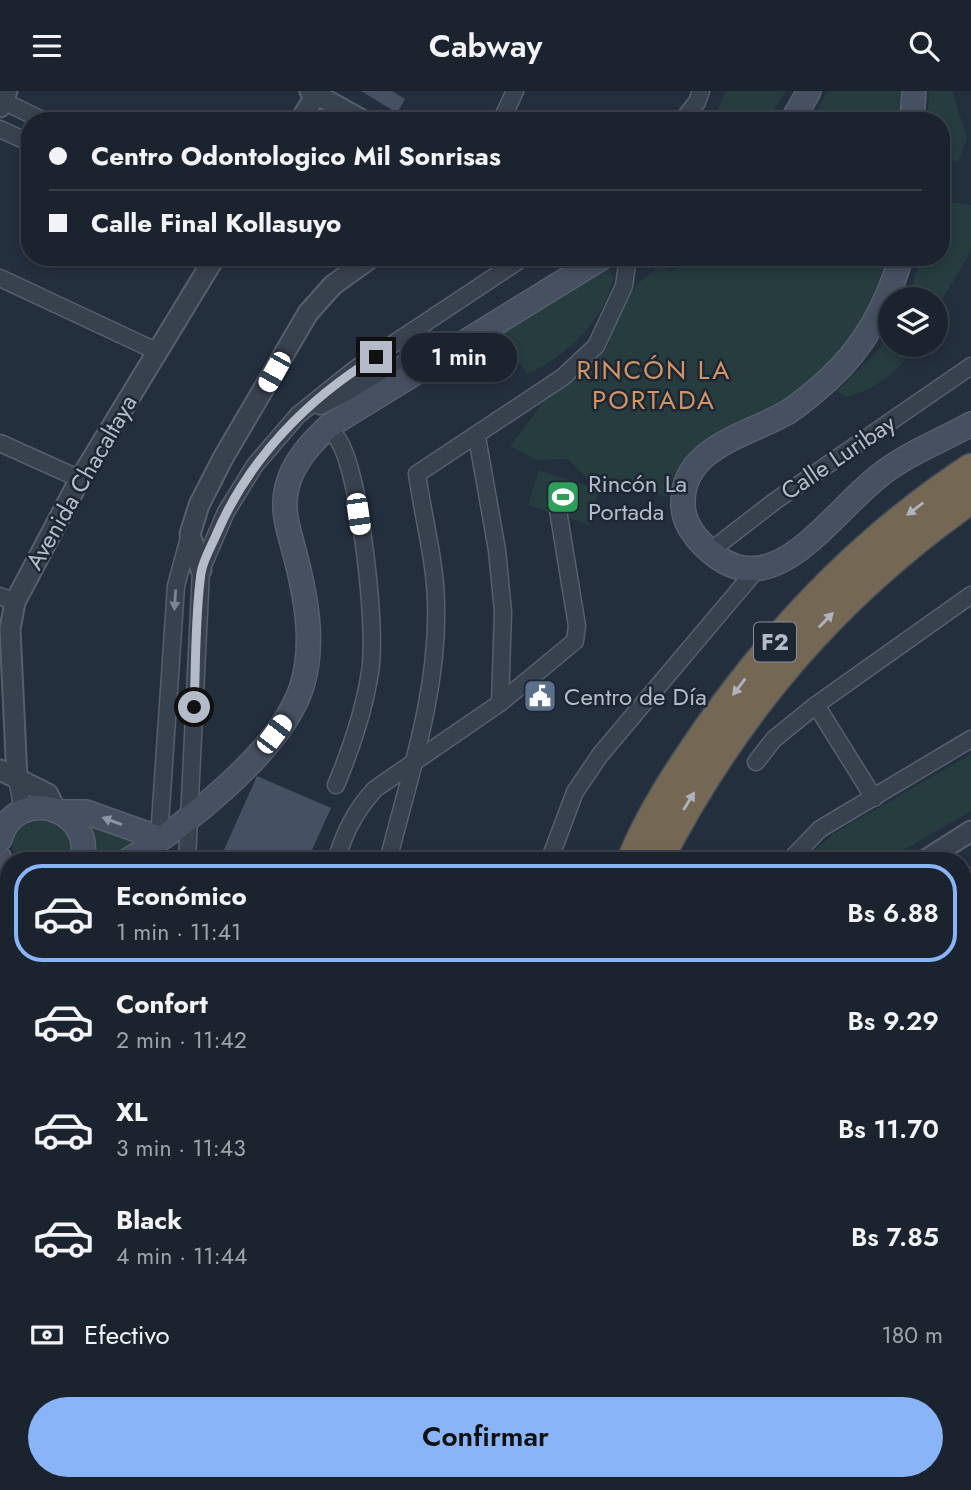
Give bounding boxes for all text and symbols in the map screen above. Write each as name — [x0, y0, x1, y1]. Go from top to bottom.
text: Cabway — [429, 23, 542, 69]
icon: menu — [28, 27, 66, 65]
icon: search — [905, 27, 943, 65]
text: Centro Odontologico Mil Sonrisas — [91, 137, 501, 175]
text: Calle Final Kollasuyo — [91, 204, 341, 242]
map controls — [878, 287, 948, 357]
button: layers — [878, 287, 948, 357]
callout: 1 min — [400, 333, 516, 381]
text: 1 min — [431, 340, 487, 374]
route end — [360, 341, 392, 373]
car — [255, 349, 294, 395]
district label: RINCÓN LA PORTADA — [576, 351, 732, 419]
street label: Avenida Chacaltaya — [17, 388, 145, 576]
street label: Calle Luribay — [774, 405, 903, 508]
place label: Rincón La Portada — [588, 466, 687, 529]
sports icon: Rincón La Portada — [544, 478, 582, 516]
car — [345, 492, 372, 536]
one-way arrow — [906, 501, 924, 515]
one-way arrow — [169, 589, 180, 611]
one-way arrow — [818, 612, 834, 629]
road number: F2 — [754, 622, 796, 661]
public building icon: Centro de Día — [521, 677, 559, 715]
one-way arrow — [732, 678, 746, 697]
place label: Centro de Día — [564, 679, 707, 714]
route start — [178, 691, 210, 723]
car — [253, 711, 296, 757]
one-way arrow — [682, 791, 695, 810]
one-way arrow — [101, 815, 122, 826]
text: Económico — [116, 877, 247, 915]
icon: car — [32, 882, 95, 945]
text: Bs 6.88 — [847, 894, 939, 932]
text: 1 min · 11:41 — [116, 915, 241, 949]
text: Confort — [116, 985, 208, 1023]
icon: car — [32, 990, 95, 1053]
text: Bs 9.29 — [847, 1002, 939, 1040]
text: 2 min · 11:42 — [116, 1023, 247, 1057]
text: XL — [116, 1093, 148, 1131]
icon: car — [32, 1098, 95, 1161]
text: Bs 11.70 — [838, 1110, 939, 1148]
text: 3 min · 11:43 — [116, 1131, 246, 1165]
text: Black — [116, 1201, 182, 1239]
icon: car — [32, 1206, 95, 1269]
text: Bs 7.85 — [851, 1218, 939, 1256]
text: 4 min · 11:44 — [116, 1239, 247, 1273]
icon: cash — [28, 1316, 66, 1354]
text: Efectivo — [84, 1316, 170, 1354]
text: 180 m — [881, 1318, 943, 1352]
button: Confirmar — [28, 1397, 943, 1477]

